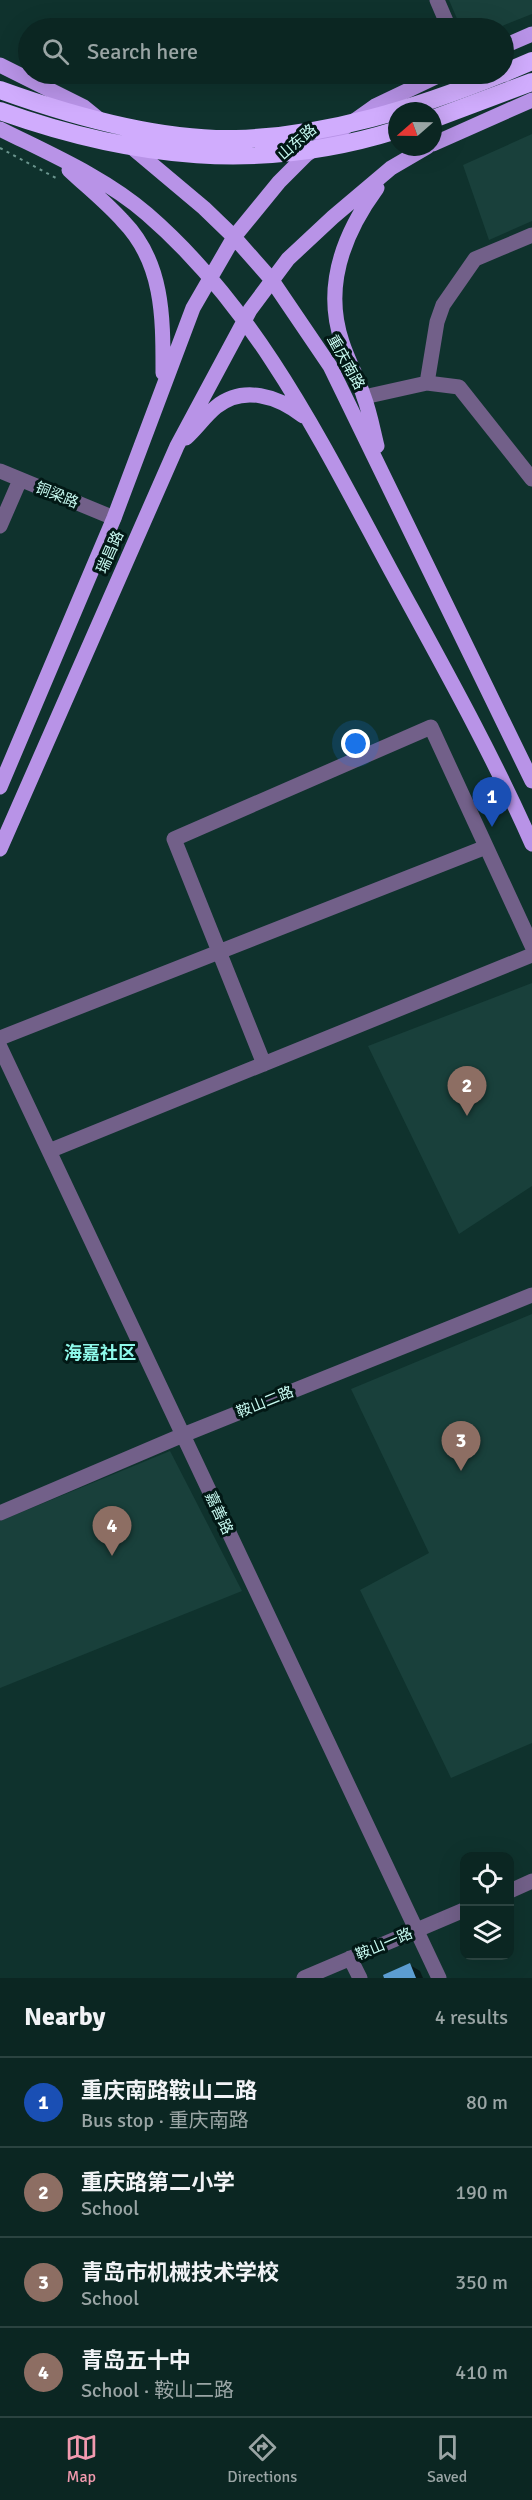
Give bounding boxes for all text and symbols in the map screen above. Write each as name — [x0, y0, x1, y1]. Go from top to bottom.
search box — [18, 18, 514, 84]
icon: search — [39, 35, 72, 68]
text: Search here — [87, 38, 198, 65]
north arrow — [388, 102, 442, 156]
street label: 山东路 — [274, 120, 320, 164]
street label: 重庆南路 — [324, 331, 368, 393]
street label: 铜梁路 — [33, 478, 81, 512]
street label: 瑞昌路 — [93, 528, 127, 576]
your location — [341, 729, 370, 758]
pin: 1 — [472, 778, 512, 827]
pin: 2 — [448, 1066, 486, 1116]
district label: 海嘉社区 — [64, 1342, 136, 1364]
street label: 鞍山二路 — [234, 1382, 296, 1422]
pin: 3 — [442, 1422, 480, 1471]
street label: 嘉善路 — [201, 1489, 237, 1537]
pin: 4 — [92, 1506, 132, 1556]
map controls — [460, 1852, 514, 1960]
button: locate — [460, 1852, 514, 1906]
button: layers — [460, 1906, 514, 1960]
street label: 鞍山一路 — [353, 1924, 415, 1964]
text: Nearby — [24, 2001, 105, 2033]
text: 4 results — [435, 2005, 508, 2030]
text: 重庆南路鞍山二路 — [81, 2077, 257, 2104]
text: 1 — [38, 2090, 49, 2115]
text: 80 m — [466, 2090, 508, 2115]
text: Bus stop · 重庆南路 — [81, 2108, 249, 2133]
text: 重庆路第二小学 — [81, 2169, 235, 2196]
text: 2 — [38, 2180, 49, 2205]
text: 190 m — [455, 2180, 508, 2205]
text: School — [81, 2196, 139, 2221]
text: 青岛市机械技术学校 — [81, 2259, 279, 2286]
text: 3 — [38, 2270, 49, 2295]
text: 350 m — [455, 2270, 508, 2295]
text: School — [81, 2286, 139, 2311]
text: 青岛五十中 — [81, 2347, 191, 2374]
text: 4 — [38, 2360, 49, 2385]
text: 410 m — [455, 2360, 508, 2385]
text: School · 鞍山二路 — [81, 2378, 234, 2403]
tab: Map — [65, 2431, 98, 2487]
tab: Directions — [227, 2431, 297, 2487]
tab: Saved — [427, 2431, 467, 2487]

